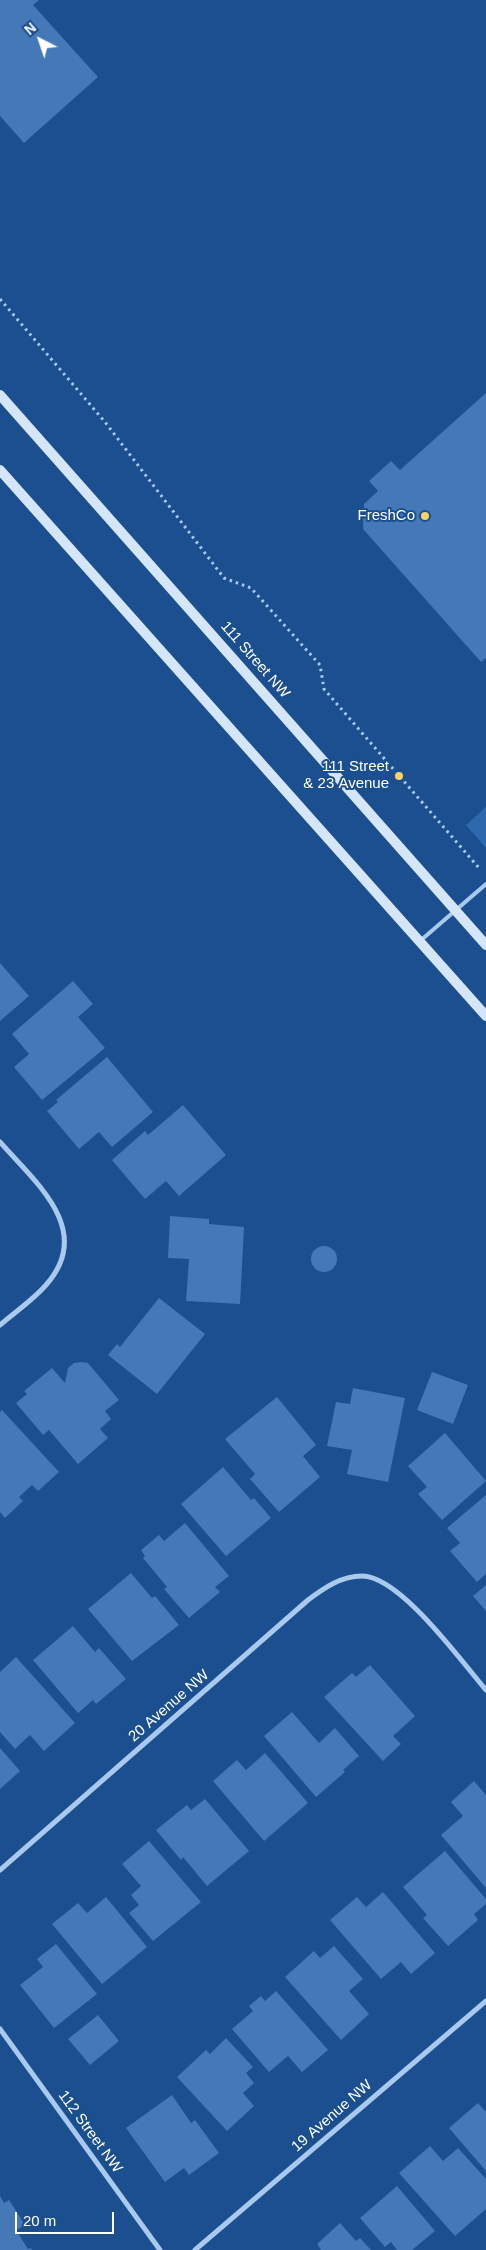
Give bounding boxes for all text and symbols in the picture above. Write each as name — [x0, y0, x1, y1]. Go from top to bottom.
north arrow — [15, 15, 65, 65]
text: N — [21, 19, 39, 38]
place label: FreshCo — [357, 507, 415, 525]
marker: FreshCo — [419, 510, 431, 522]
street label: 111 Street NW — [217, 618, 293, 702]
place label: 111 Street & 23 Avenue — [303, 758, 389, 793]
marker: 111 Street & 23 Avenue — [393, 770, 405, 782]
street label: 20 Avenue NW — [125, 1666, 213, 1746]
street label: 19 Avenue NW — [288, 2076, 376, 2156]
street label: 112 Street NW — [54, 2087, 126, 2177]
scale bar — [18, 2202, 116, 2234]
text: 20 m — [23, 2212, 56, 2229]

